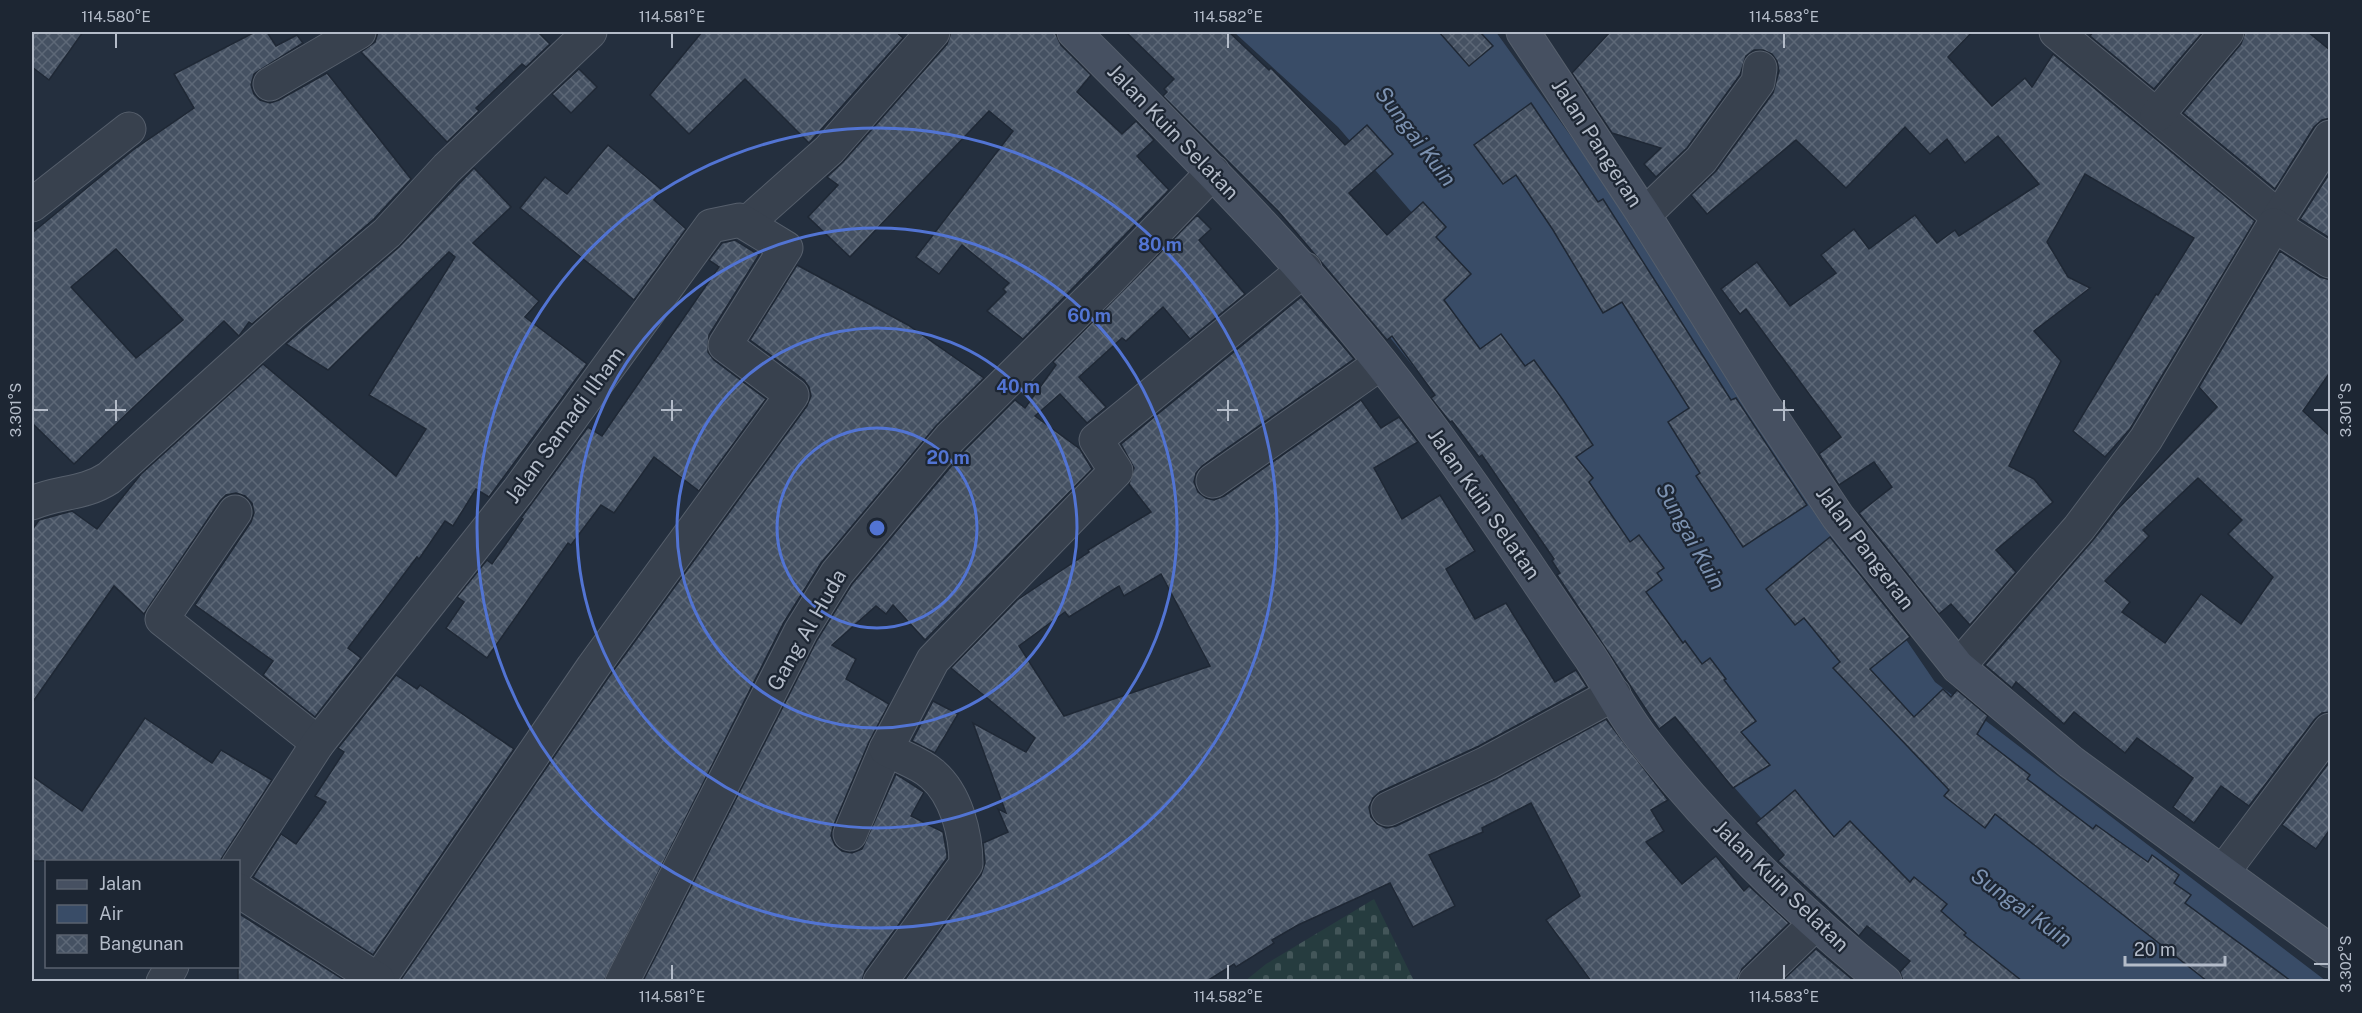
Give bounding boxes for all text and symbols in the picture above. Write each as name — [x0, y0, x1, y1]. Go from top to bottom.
text: 114.580°E — [81, 8, 151, 25]
text: 114.581°E — [639, 8, 705, 25]
text: 114.582°E — [1193, 8, 1263, 25]
text: 114.583°E — [1749, 8, 1819, 25]
street label: Jalan Kuin Selatan — [1102, 59, 1244, 205]
street label: Jalan Pangeran — [1547, 74, 1648, 212]
water label: Sungai Kuin — [1370, 81, 1462, 191]
text: 80 m — [1138, 234, 1182, 255]
text: 60 m — [1067, 305, 1111, 326]
street label: Jalan Samadi Ilham — [499, 342, 630, 508]
text: 40 m — [996, 376, 1040, 397]
text: 3.301°S — [7, 383, 24, 437]
text: 3.301°S — [2337, 383, 2354, 437]
street label: Jalan Kuin Selatan — [1423, 423, 1546, 584]
text: 20 m — [926, 447, 970, 468]
water label: Sungai Kuin — [1651, 478, 1731, 594]
street label: Jalan Pangeran — [1811, 481, 1920, 614]
centre of rings — [867, 518, 887, 538]
street label: Gang Al Huda — [762, 565, 851, 695]
street label: Jalan Kuin Selatan — [1708, 815, 1854, 957]
legend — [45, 860, 240, 968]
water label: Sungai Kuin — [1966, 862, 2078, 952]
text: Jalan — [99, 873, 142, 894]
text: Air — [99, 903, 123, 924]
scale bar — [2125, 929, 2226, 967]
text: Bangunan — [99, 933, 184, 954]
text: 3.302°S — [2337, 935, 2354, 993]
text: 20 m — [2134, 939, 2176, 960]
text: 114.581°E — [639, 988, 705, 1005]
text: 114.582°E — [1193, 988, 1263, 1005]
text: 114.583°E — [1749, 988, 1819, 1005]

